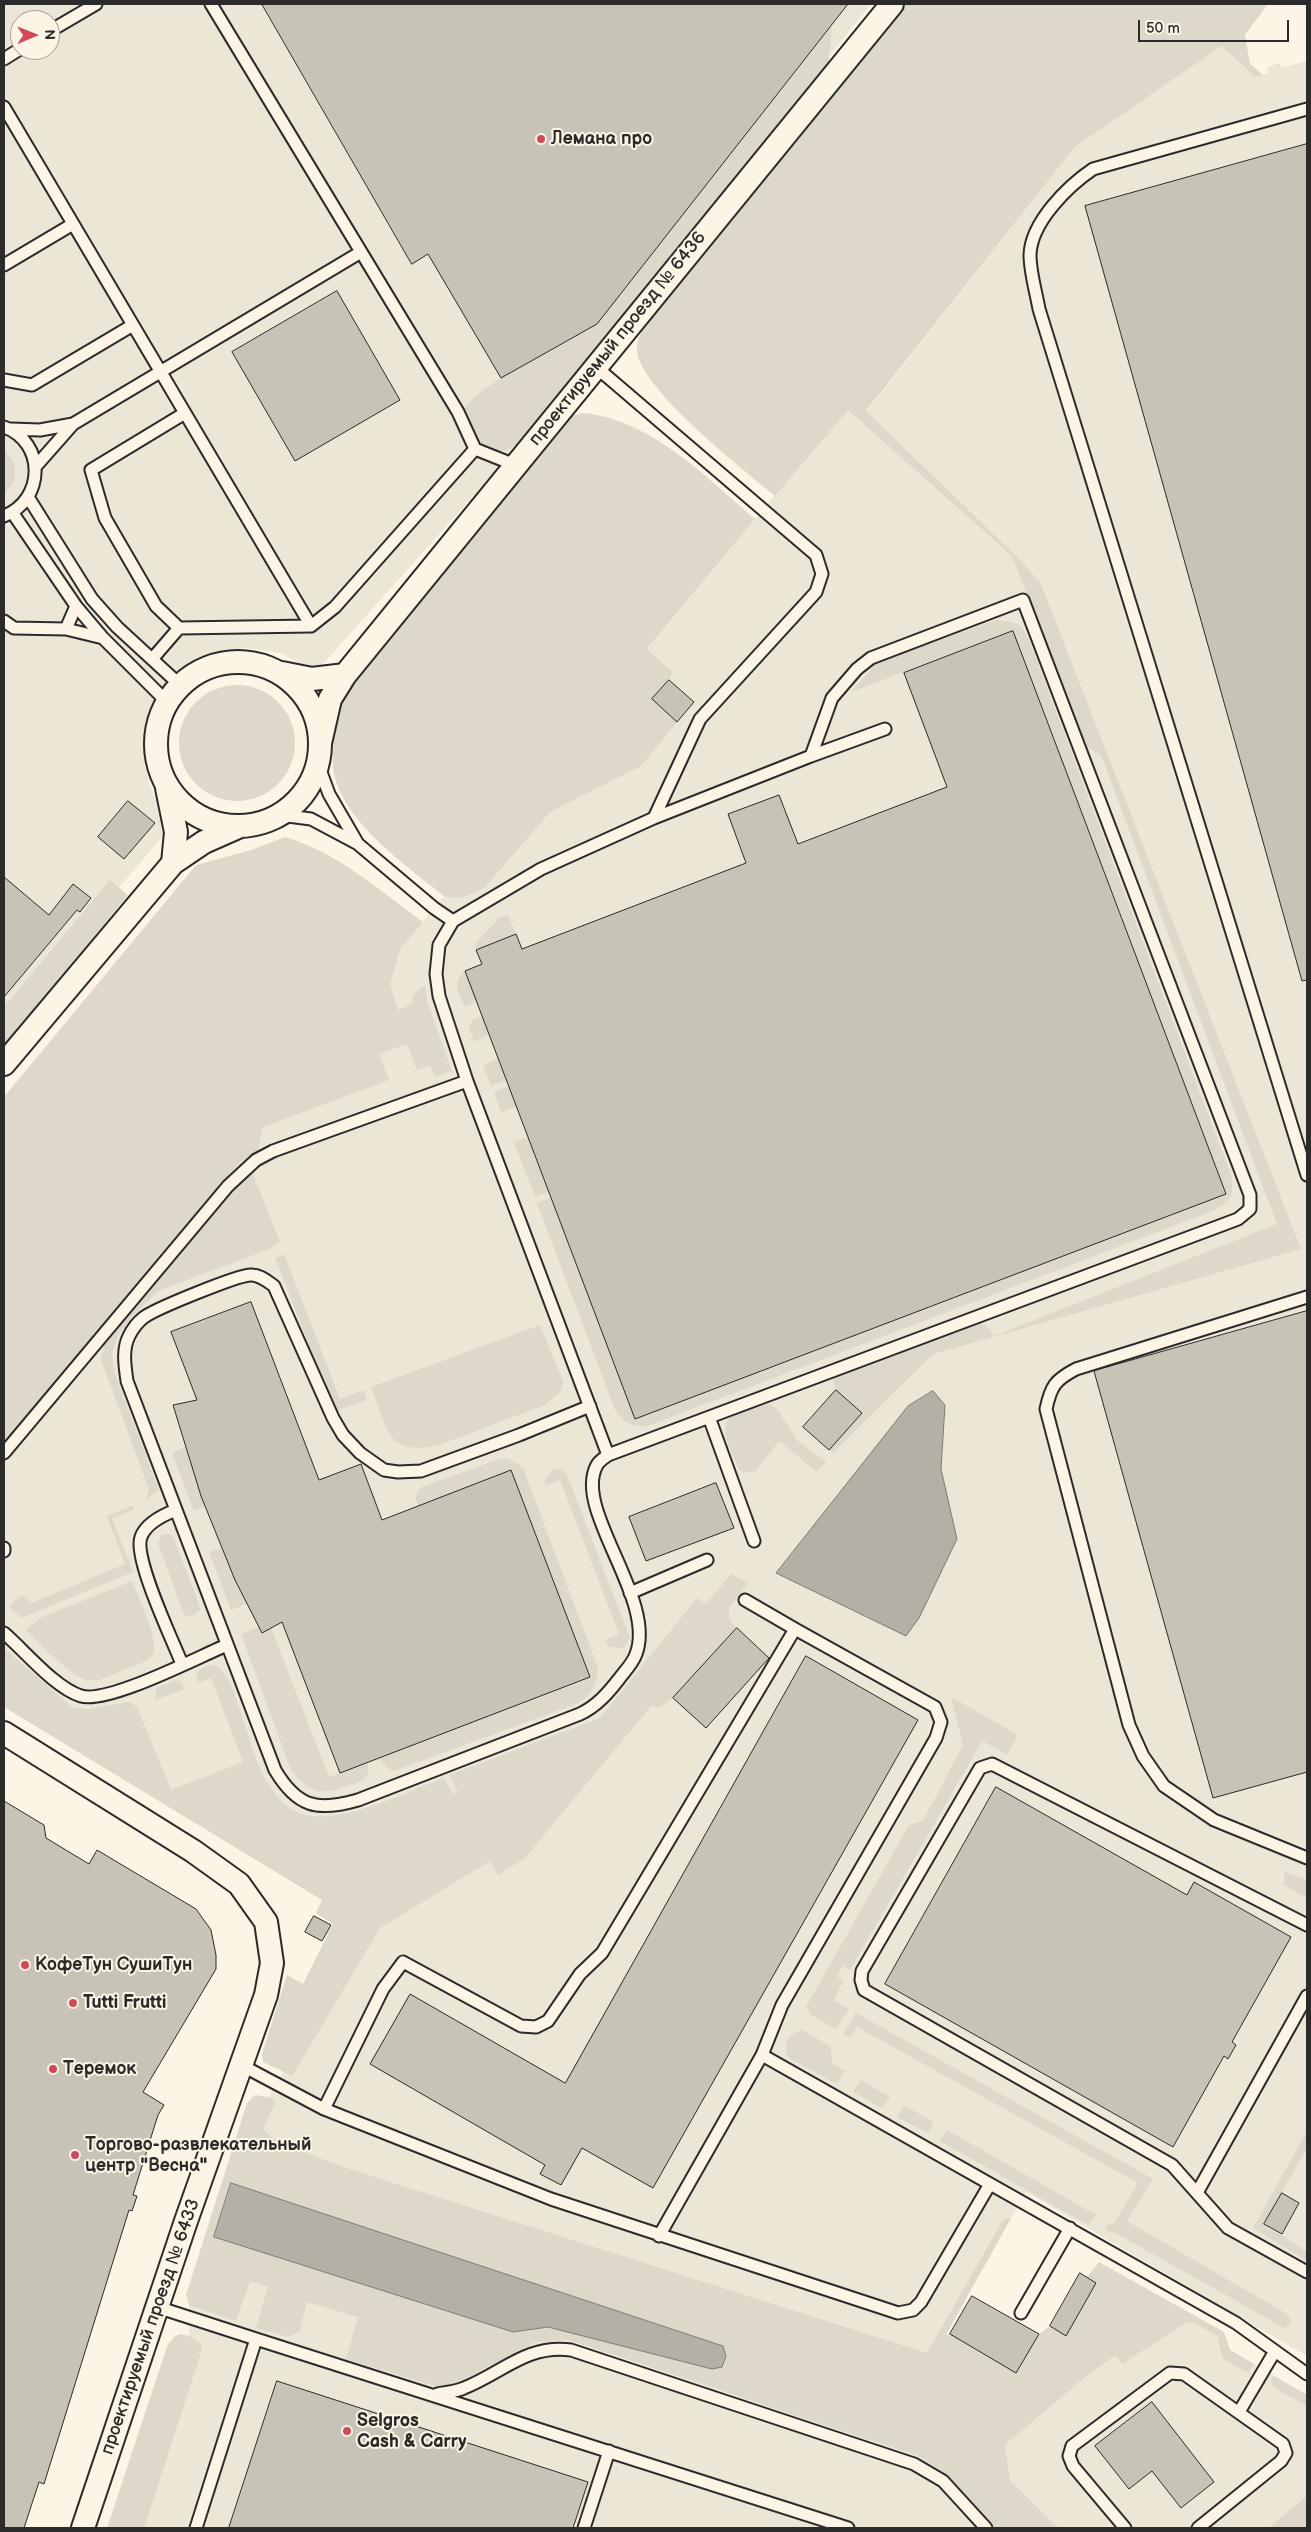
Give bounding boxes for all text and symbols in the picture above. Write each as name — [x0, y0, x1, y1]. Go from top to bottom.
north arrow — [10, 10, 60, 60]
scale bar — [1141, 10, 1292, 42]
text: 50 m — [1146, 19, 1180, 38]
text: N — [41, 29, 58, 40]
place label: Лемана про — [551, 128, 652, 150]
marker: Лемана про — [535, 133, 547, 145]
street label: проектируемый проезд № 6436 — [525, 228, 711, 450]
place label: КофеТун СушиТун — [35, 1954, 192, 1976]
marker: КофеТун СушиТун — [19, 1959, 31, 1971]
place label: Tutti Frutti — [83, 1992, 166, 2014]
marker: Tutti Frutti — [67, 1997, 79, 2009]
place label: Теремок — [63, 2058, 136, 2080]
marker: Теремок — [47, 2063, 59, 2075]
place label: Торгово-развлекательный центр "Весна" — [85, 2134, 311, 2176]
marker: Торгово-развлекательный центр "Весна" — [69, 2149, 81, 2161]
street label: проектируемый проезд № 6433 — [97, 2196, 205, 2458]
place label: Selgros Cash & Carry — [357, 2410, 467, 2452]
marker: Selgros Cash & Carry — [341, 2425, 353, 2437]

